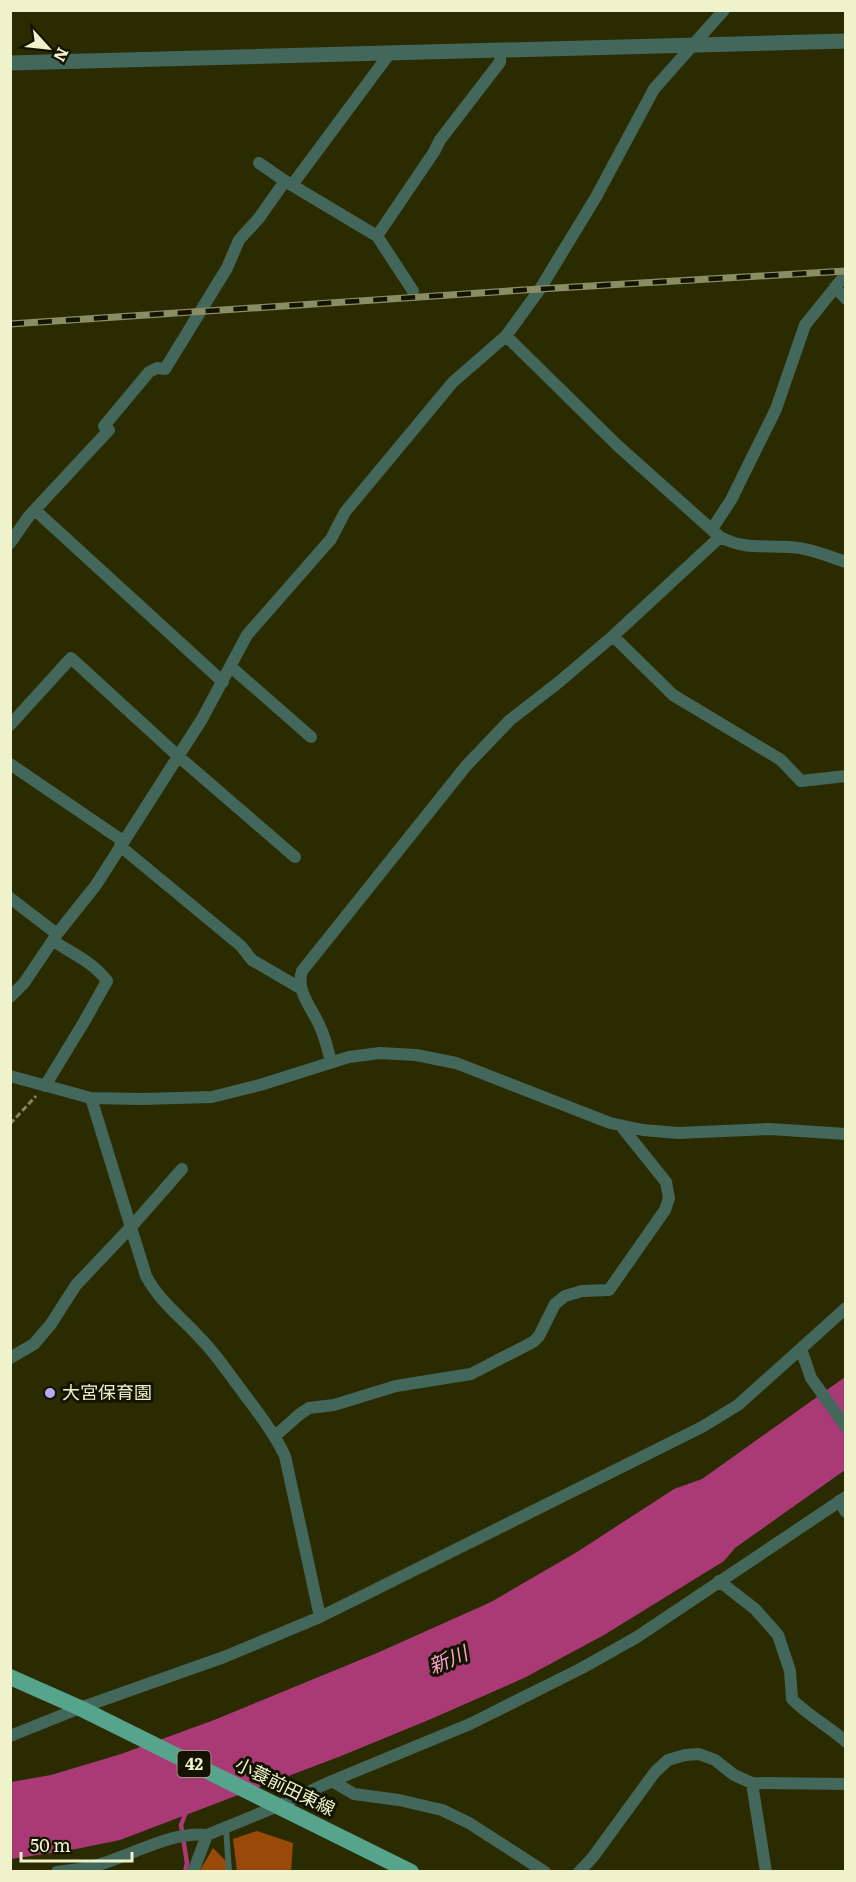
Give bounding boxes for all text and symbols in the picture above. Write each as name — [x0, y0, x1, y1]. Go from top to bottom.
north arrow — [18, 18, 78, 78]
text: N — [49, 44, 76, 67]
place label: 大宮保育園 — [62, 1378, 152, 1405]
marker: 大宮保育園 — [43, 1386, 57, 1400]
water label: 新川 — [423, 1636, 473, 1680]
street label: 小蓑前田東線 — [231, 1750, 340, 1821]
road number: 42 — [178, 1751, 210, 1777]
scale bar — [21, 1825, 132, 1863]
text: 50 m — [30, 1831, 71, 1858]

